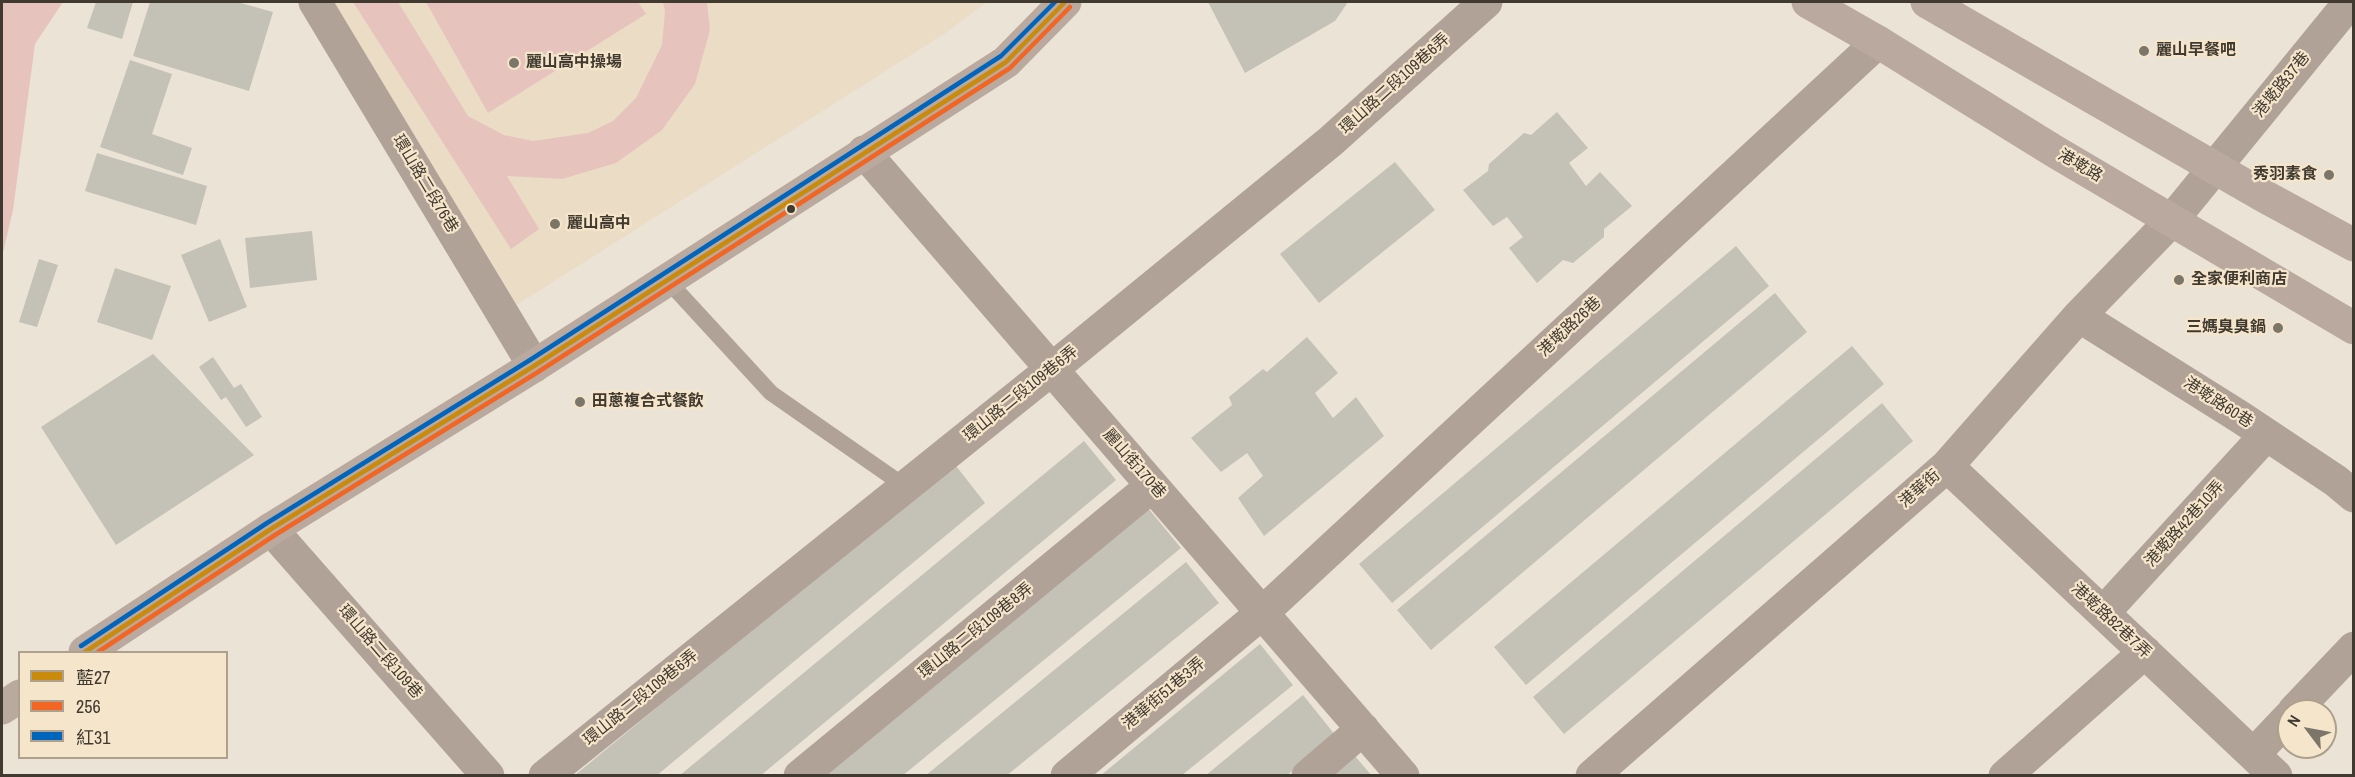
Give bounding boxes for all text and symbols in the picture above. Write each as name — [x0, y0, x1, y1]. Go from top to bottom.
street label: 環山路二段109巷6弄 — [1336, 30, 1454, 138]
place label: 麗山早餐吧 — [2156, 41, 2236, 61]
marker: 麗山早餐吧 — [2137, 44, 2151, 58]
street label: 港墘路37巷 — [2250, 48, 2314, 122]
place label: 麗山高中操場 — [526, 53, 622, 73]
marker: 麗山高中操場 — [507, 56, 521, 70]
street label: 環山路二段76巷 — [388, 132, 462, 236]
street label: 港墘路 — [2054, 146, 2106, 186]
place label: 秀羽素食 — [2253, 165, 2317, 185]
marker: 秀羽素食 — [2322, 168, 2336, 182]
unlabelled marker — [785, 203, 797, 215]
place label: 麗山高中 — [567, 214, 631, 234]
marker: 麗山高中 — [548, 217, 562, 231]
place label: 全家便利商店 — [2191, 270, 2287, 290]
marker: 全家便利商店 — [2172, 273, 2186, 287]
street label: 港墘路26巷 — [1535, 293, 1605, 361]
place label: 三媽臭臭鍋 — [2186, 318, 2266, 338]
marker: 三媽臭臭鍋 — [2271, 321, 2285, 335]
street label: 環山路二段109巷6弄 — [960, 342, 1082, 446]
street label: 港墘路60巷 — [2180, 374, 2256, 432]
place label: 田蔥複合式餐飲 — [592, 392, 704, 412]
marker: 田蔥複合式餐飲 — [573, 395, 587, 409]
street label: 麗山街170巷 — [1099, 425, 1169, 503]
street label: 港華街 — [1896, 466, 1944, 512]
street label: 港墘路42巷10弄 — [2141, 477, 2229, 571]
street label: 環山路二段109巷8弄 — [915, 579, 1037, 683]
street label: 港墘路82巷7弄 — [2067, 579, 2155, 663]
street label: 環山路二段109巷 — [334, 601, 426, 703]
street label: 環山路二段109巷6弄 — [580, 646, 702, 750]
legend — [18, 651, 228, 759]
street label: 港華街51巷3弄 — [1119, 654, 1209, 734]
text: 藍27 — [76, 665, 110, 690]
text: 256 — [76, 694, 101, 719]
north arrow — [2277, 699, 2337, 759]
text: N — [2282, 711, 2305, 730]
text: 紅31 — [76, 725, 110, 750]

